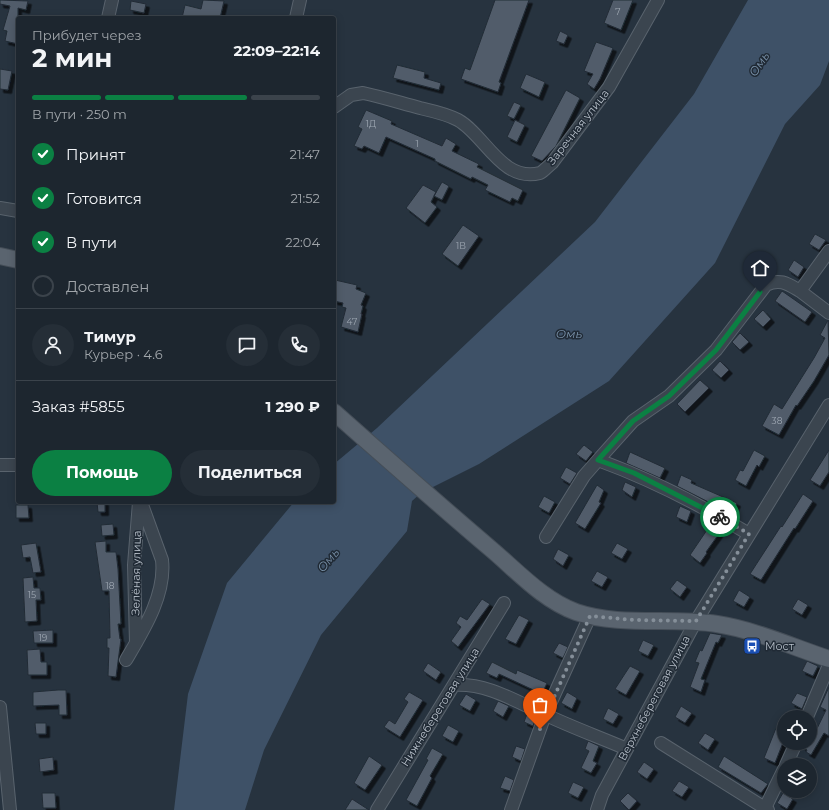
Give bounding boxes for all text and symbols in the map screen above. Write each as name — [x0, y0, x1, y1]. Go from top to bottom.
house number: 7 — [615, 6, 621, 17]
text: Прибудет через — [32, 27, 141, 43]
text: 22:09–22:14 — [233, 41, 320, 60]
text: 2 мин — [32, 42, 112, 74]
water label: Омь — [745, 49, 773, 79]
street label: Заречная улица — [544, 86, 612, 168]
text: В пути · 250 m — [32, 106, 127, 122]
house number: 1Д — [366, 118, 376, 129]
house number: 1 — [415, 138, 419, 149]
icon: check — [32, 143, 54, 165]
text: Принят — [66, 145, 125, 164]
text: 21:47 — [290, 146, 320, 162]
icon: check — [32, 187, 54, 209]
text: Готовится — [66, 189, 142, 208]
text: 21:52 — [290, 190, 320, 206]
icon: check — [32, 231, 54, 253]
text: В пути — [66, 233, 117, 252]
text: 22:04 — [285, 234, 320, 250]
house number: 1В — [456, 240, 466, 251]
pin — [743, 251, 777, 292]
icon: home — [749, 257, 771, 279]
text: Доставлен — [66, 277, 149, 296]
house number: 47 — [347, 316, 357, 327]
button: person — [32, 324, 74, 366]
button: chat — [226, 324, 268, 366]
button: phone — [278, 324, 320, 366]
water label: Омь — [556, 326, 583, 341]
text: Тимур — [84, 327, 136, 346]
text: Курьер · 4.6 — [84, 346, 163, 362]
text: Заказ #5855 — [32, 397, 125, 416]
text: 1 290 ₽ — [265, 397, 320, 416]
house number: 38 — [772, 415, 783, 426]
button: Помощь — [32, 450, 172, 496]
button: Поделиться — [180, 450, 320, 496]
courier — [700, 497, 740, 537]
icon: bike — [709, 506, 731, 528]
street label: Зелёная улица — [128, 530, 144, 616]
water label: Омь — [314, 545, 342, 575]
house number: 18 — [106, 580, 115, 591]
house number: 15 — [28, 589, 36, 600]
house number: 19 — [39, 632, 48, 643]
street label: Верхнебереговая улица — [615, 633, 693, 763]
bus stop icon: Мост — [742, 636, 762, 656]
place label: Мост — [765, 639, 795, 653]
street label: Нижнебереговая улица — [398, 645, 482, 769]
pin — [523, 688, 557, 729]
icon: bag — [529, 694, 551, 716]
map controls — [777, 710, 817, 798]
button: locate — [777, 710, 817, 750]
button: layers — [777, 758, 817, 798]

